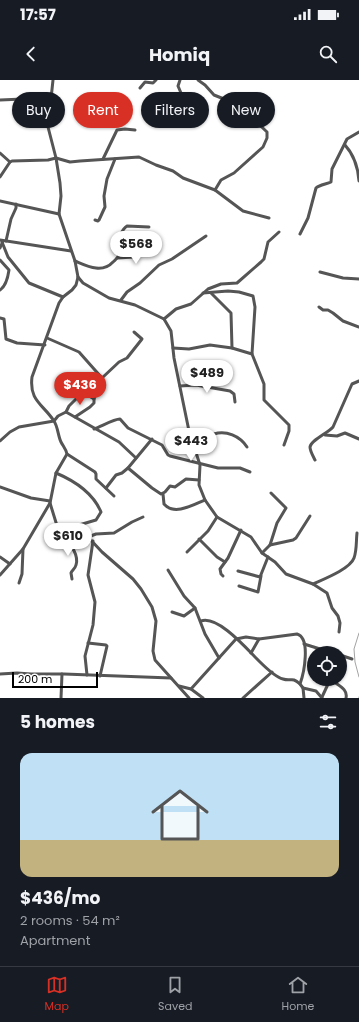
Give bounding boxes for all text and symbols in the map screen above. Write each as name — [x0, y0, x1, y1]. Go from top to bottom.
text: 17:57 — [20, 4, 56, 25]
text: Homiq — [149, 42, 210, 67]
icon: back — [20, 43, 42, 65]
icon: search — [317, 43, 339, 65]
chip: Buy — [12, 92, 65, 128]
chip: Rent — [73, 92, 133, 128]
chip: Filters — [141, 92, 209, 128]
chip: New — [217, 92, 275, 128]
pin: $568 — [112, 231, 160, 265]
text: $568 — [119, 234, 153, 253]
pin: $489 — [183, 360, 231, 394]
text: $489 — [190, 363, 224, 382]
pin: $436 — [56, 372, 104, 406]
text: $436 — [63, 375, 97, 394]
pin: $443 — [167, 428, 215, 462]
text: $443 — [174, 431, 208, 450]
pin: $610 — [44, 523, 92, 557]
text: $610 — [53, 526, 83, 545]
map controls — [307, 646, 347, 686]
button: locate — [307, 646, 347, 686]
scale bar — [12, 670, 98, 689]
text: 200 m — [18, 671, 52, 687]
text: 5 homes — [20, 710, 95, 734]
icon: filters — [317, 711, 339, 733]
icon: home — [144, 779, 216, 851]
text: $436/mo — [20, 886, 100, 910]
text: 2 rooms · 54 m² — [20, 911, 120, 930]
text: Apartment — [20, 931, 90, 950]
tab: Map — [45, 974, 69, 1015]
tab: Saved — [158, 974, 192, 1015]
tab: Home — [282, 974, 314, 1015]

